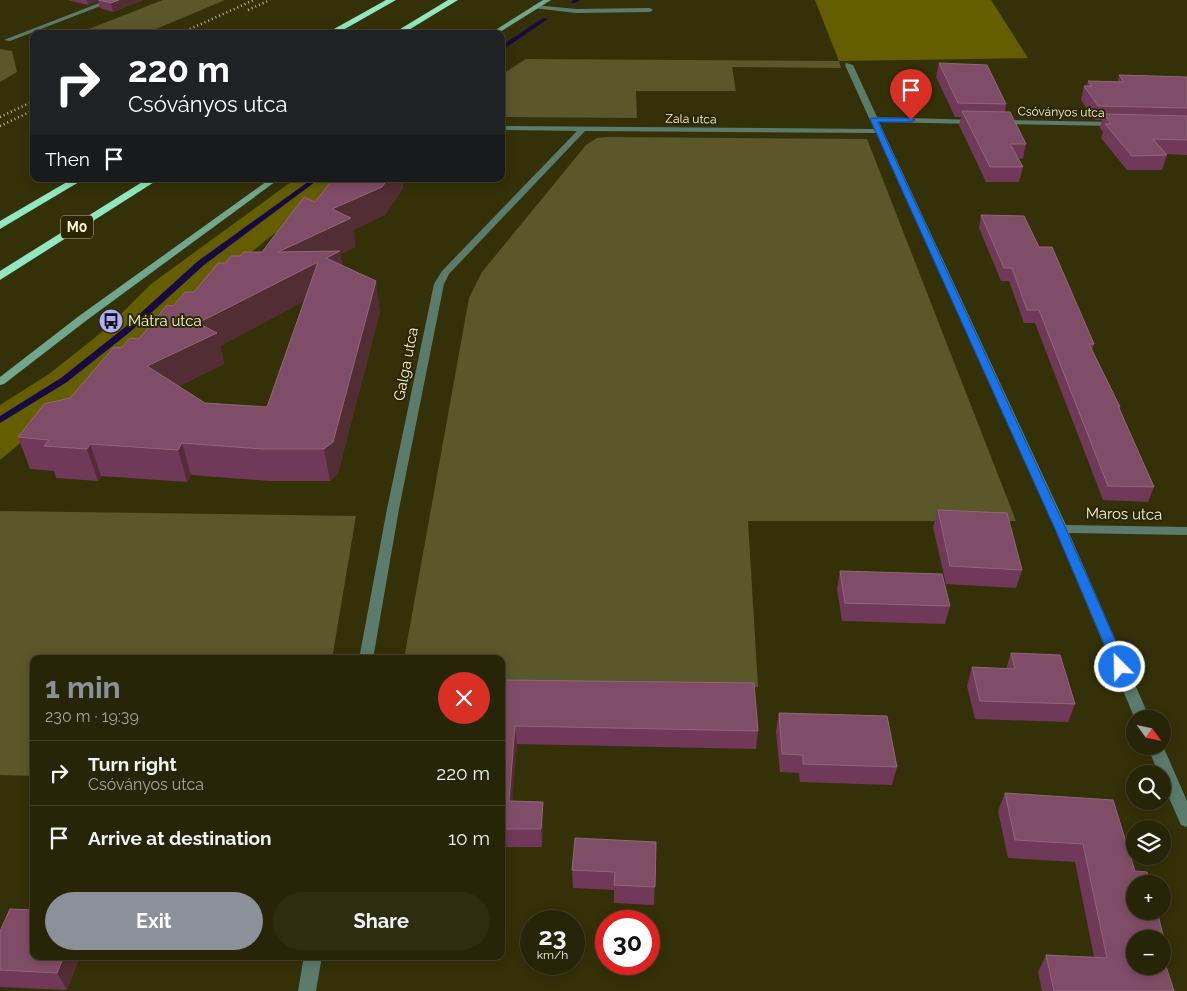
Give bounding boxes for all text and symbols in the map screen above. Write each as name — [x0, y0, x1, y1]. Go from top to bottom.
text: 220 m — [128, 49, 230, 90]
icon: right — [45, 50, 110, 115]
pin — [890, 69, 932, 120]
icon: arrive — [897, 76, 925, 104]
text: Csóványos utca — [128, 91, 288, 117]
street label: Csóványos utca — [1017, 104, 1105, 120]
street label: Zala utca — [665, 112, 717, 126]
icon: arrive — [100, 145, 128, 173]
text: Then — [45, 148, 90, 170]
road number: M0 — [61, 216, 93, 238]
bus stop icon: Mátra utca — [98, 308, 124, 334]
place label: Mátra utca — [128, 312, 202, 330]
street label: Galga utca — [390, 326, 422, 402]
street label: Maros utca — [1086, 504, 1162, 524]
position arrow — [1093, 640, 1145, 692]
text: 1 min — [45, 670, 121, 705]
button: close — [438, 672, 490, 724]
text: 230 m · 19:39 — [45, 707, 139, 726]
north arrow — [1126, 710, 1171, 755]
map controls — [1126, 710, 1171, 975]
text: Turn right — [88, 753, 177, 775]
icon: right — [45, 759, 73, 787]
text: 220 m — [436, 762, 490, 784]
button: search — [1126, 765, 1171, 810]
text: Csóványos utca — [88, 775, 204, 794]
button: layers — [1126, 820, 1171, 865]
icon: arrive — [45, 824, 73, 852]
text: Arrive at destination — [88, 827, 272, 849]
text: 10 m — [448, 827, 490, 849]
button: + — [1126, 875, 1171, 920]
button: Exit — [45, 892, 263, 950]
button: Share — [273, 892, 490, 950]
speed limit sign: 30 — [595, 910, 660, 975]
text: 23 — [538, 921, 567, 951]
button: − — [1126, 930, 1171, 975]
text: km/h — [537, 948, 568, 962]

